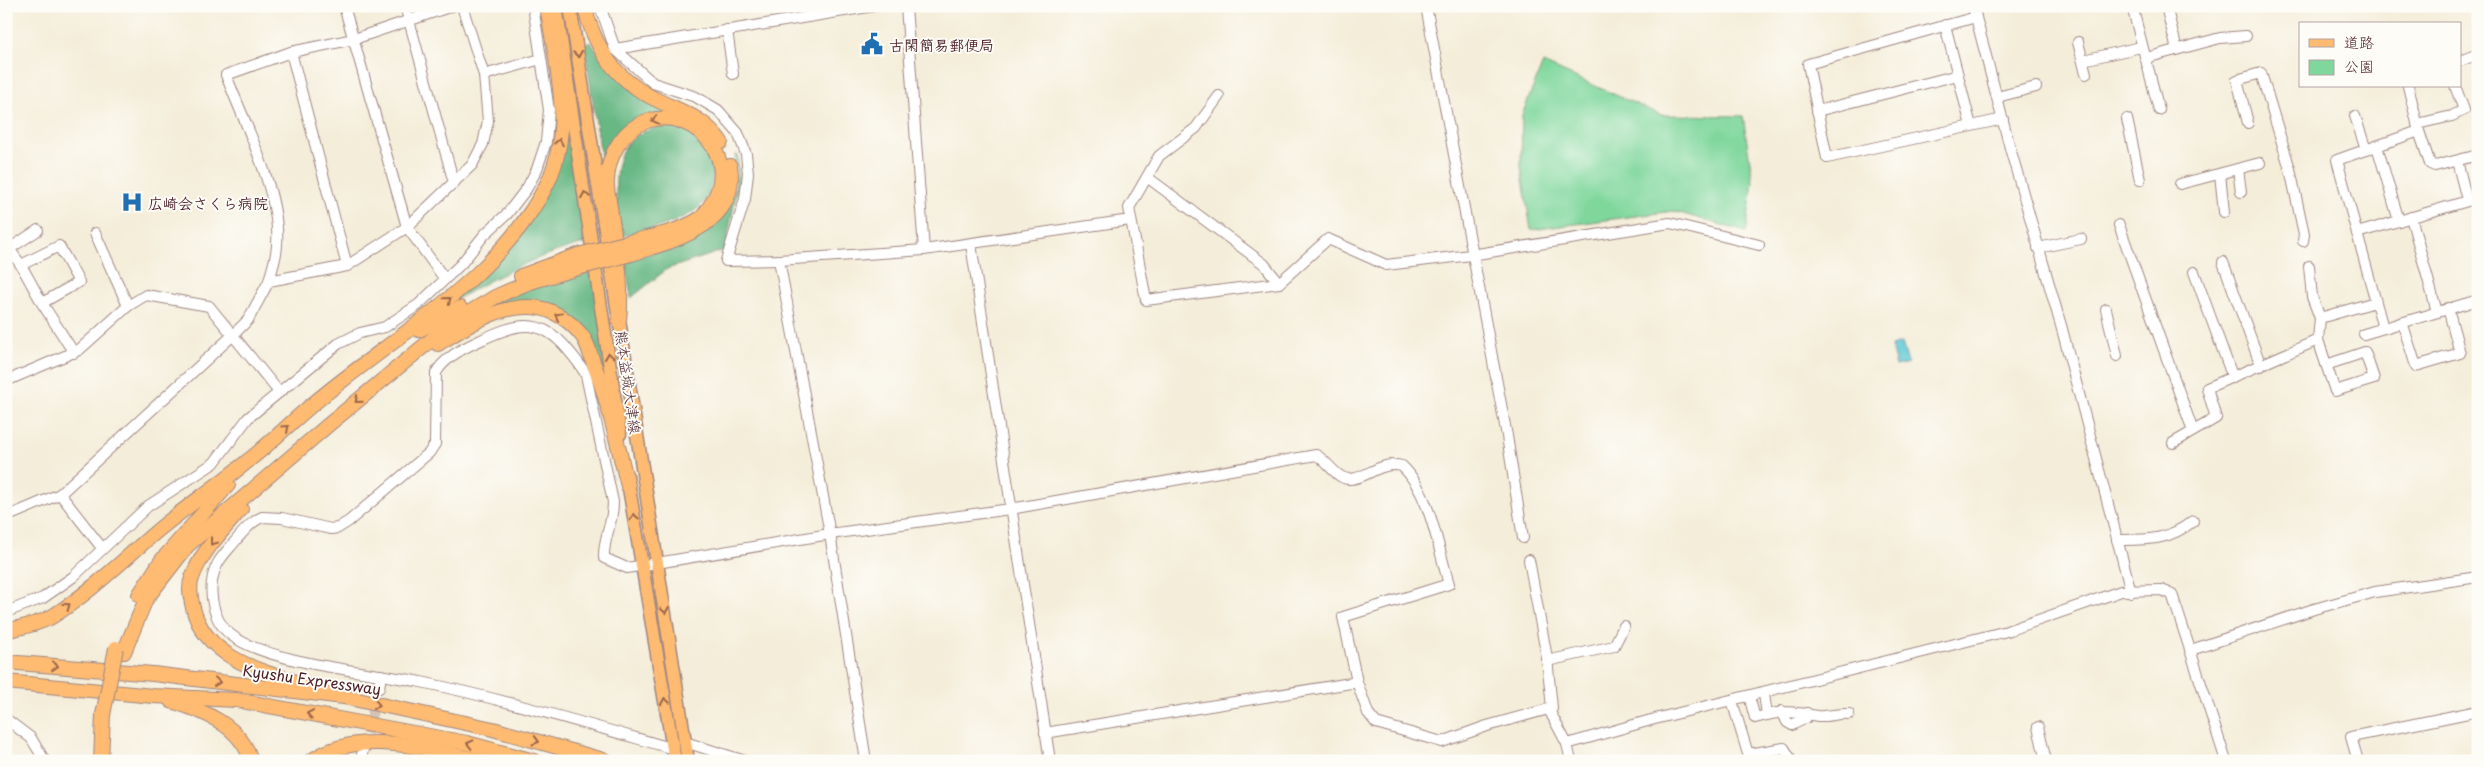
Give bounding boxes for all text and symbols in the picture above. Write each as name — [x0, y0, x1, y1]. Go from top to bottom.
legend — [2299, 22, 2462, 88]
text: 道路 — [2344, 30, 2374, 53]
public building icon: 古閑簡易郵便局 — [859, 31, 885, 57]
place label: 古閑簡易郵便局 — [889, 33, 994, 56]
one-way arrow — [572, 50, 582, 59]
text: 公園 — [2344, 54, 2374, 77]
one-way arrow — [651, 114, 659, 125]
one-way arrow — [553, 137, 564, 146]
hospital icon: 広崎会さくら病院 — [119, 189, 145, 215]
place label: 広崎会さくら病院 — [148, 191, 268, 214]
one-way arrow — [580, 191, 590, 200]
one-way arrow — [442, 297, 451, 305]
one-way arrow — [555, 312, 564, 322]
street label: 熊本益城大津線 — [610, 328, 648, 436]
one-way arrow — [604, 352, 615, 360]
one-way arrow — [355, 394, 364, 403]
one-way arrow — [280, 425, 289, 434]
one-way arrow — [629, 512, 640, 521]
one-way arrow — [211, 536, 219, 545]
one-way arrow — [61, 603, 70, 611]
one-way arrow — [659, 606, 670, 614]
street label: Kyushu Expressway — [241, 658, 383, 700]
one-way arrow — [51, 661, 59, 672]
one-way arrow — [213, 676, 221, 687]
one-way arrow — [661, 697, 671, 705]
one-way arrow — [373, 699, 382, 710]
one-way arrow — [306, 709, 315, 720]
one-way arrow — [531, 735, 539, 745]
one-way arrow — [466, 739, 475, 750]

